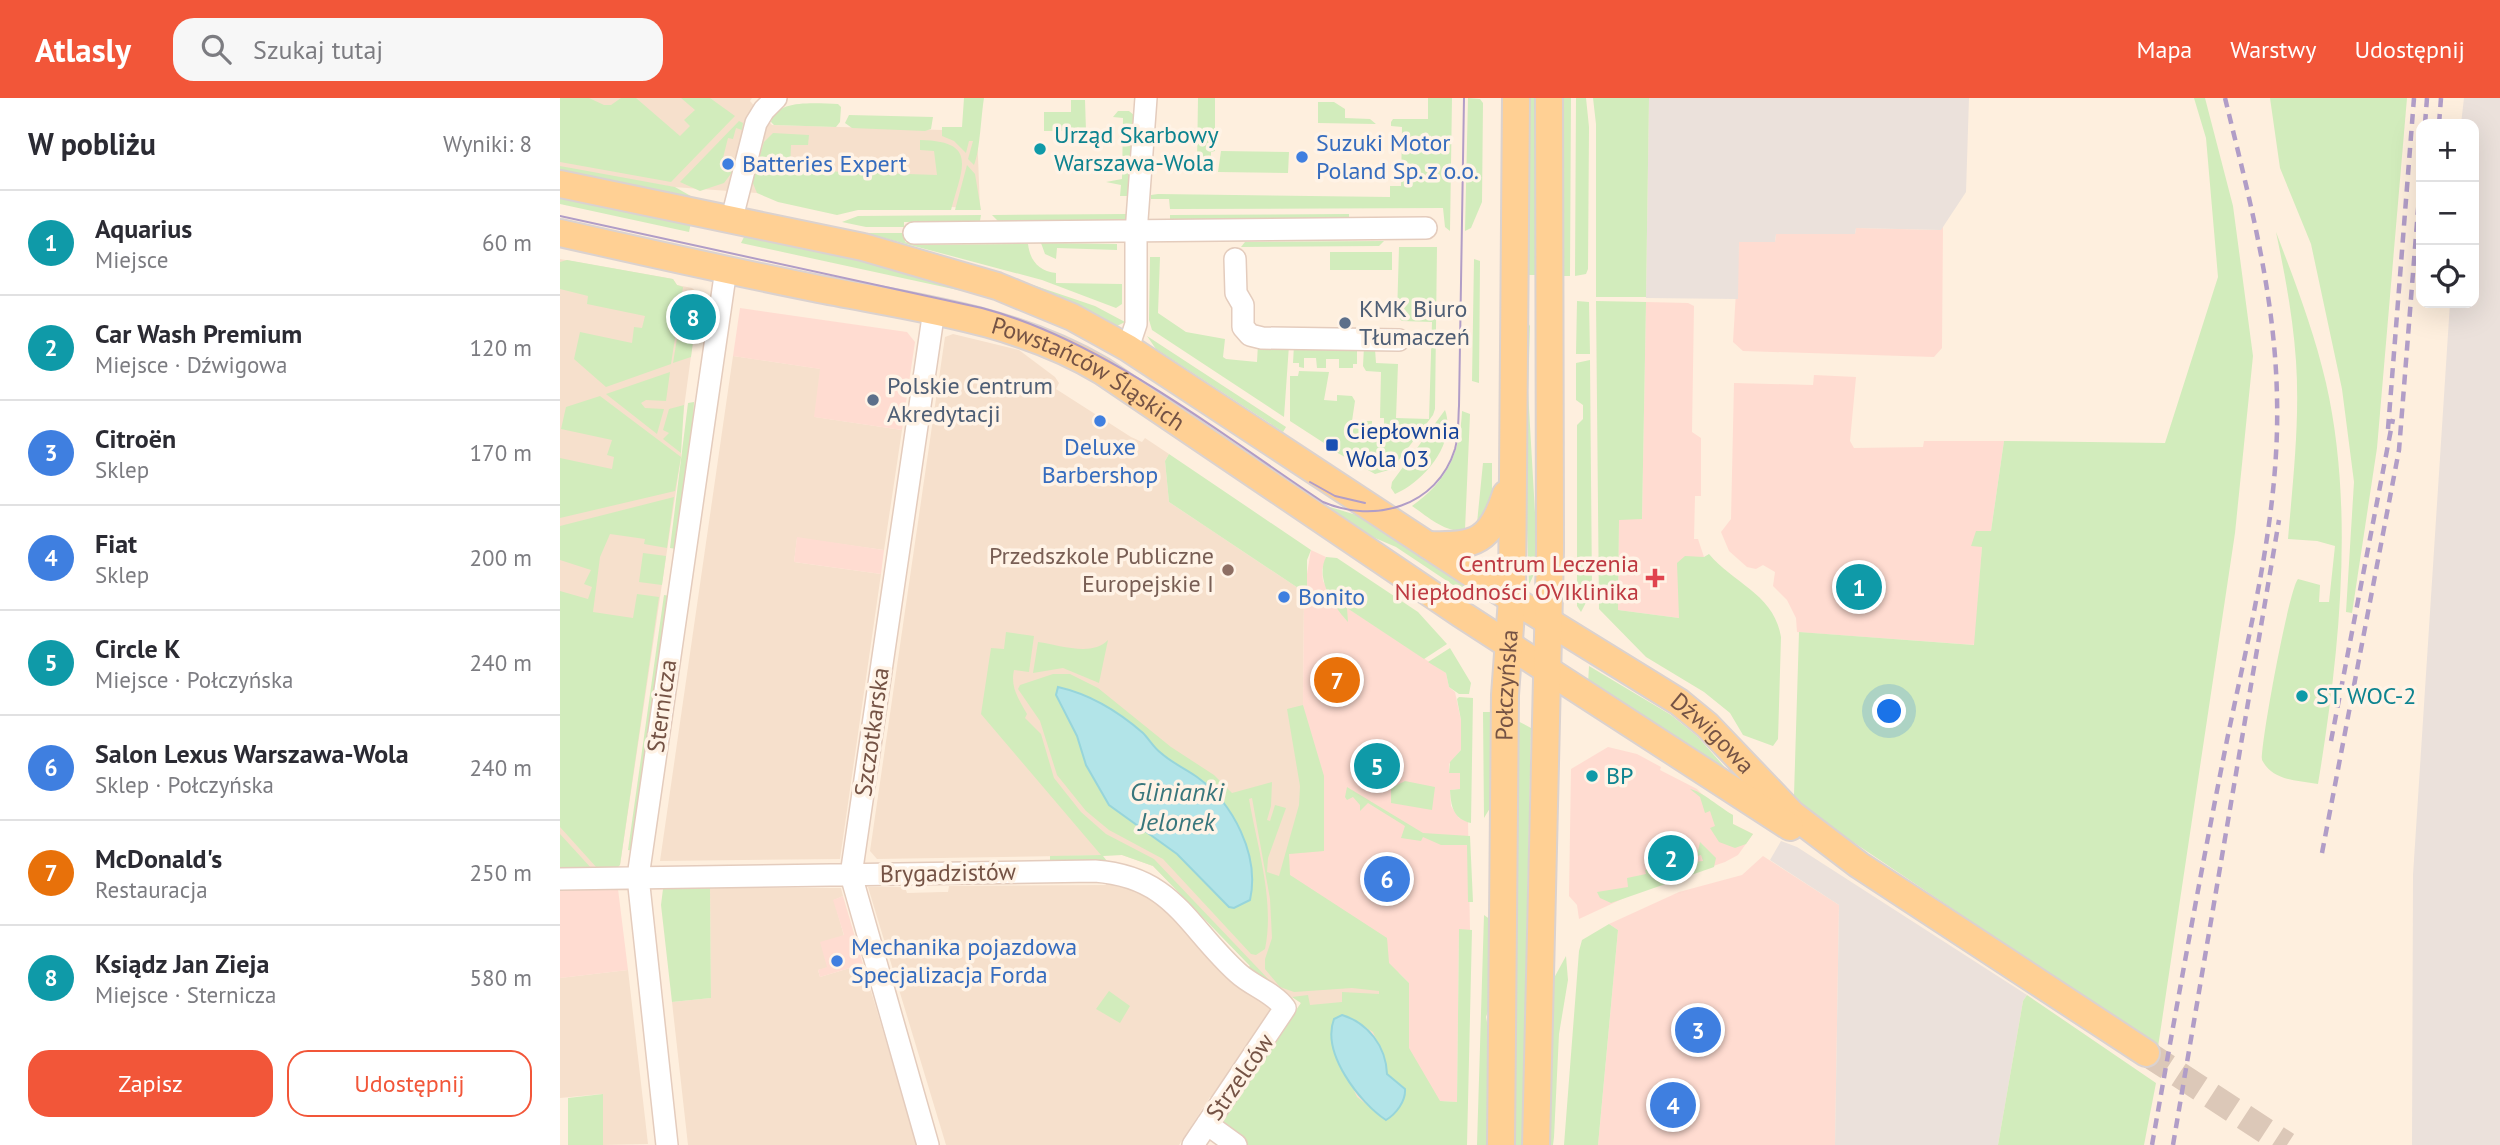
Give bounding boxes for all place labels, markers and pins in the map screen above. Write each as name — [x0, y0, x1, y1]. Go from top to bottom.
place label: Urząd Skarbowy Warszawa-Wola — [1054, 119, 1219, 178]
place label: Suzuki Motor Poland Sp. z o.o. — [1316, 127, 1479, 186]
marker: Urząd Skarbowy Warszawa-Wola — [1032, 141, 1048, 157]
place label: Batteries Expert — [742, 148, 907, 179]
marker: Suzuki Motor Poland Sp. z o.o. — [1294, 149, 1310, 165]
marker: Batteries Expert — [720, 156, 736, 172]
pin: 8 — [670, 291, 716, 343]
place label: KMK Biuro Tłumaczeń — [1359, 293, 1470, 352]
marker: KMK Biuro Tłumaczeń — [1337, 315, 1353, 331]
place label: Polskie Centrum Akredytacji — [887, 370, 1053, 429]
marker: Polskie Centrum Akredytacji — [865, 392, 881, 408]
marker: Deluxe Barbershop — [1092, 413, 1108, 429]
place label: Ciepłownia Wola 03 — [1346, 415, 1460, 474]
place label: Deluxe Barbershop — [1042, 431, 1158, 490]
marker: Ciepłownia Wola 03 — [1324, 437, 1340, 453]
place label: Przedszkole Publiczne Europejskie I — [989, 540, 1214, 599]
place label: Centrum Leczenia Niepłodności OVIklinika — [1394, 548, 1639, 607]
pin: 1 — [1836, 561, 1882, 613]
marker: Przedszkole Publiczne Europejskie I — [1220, 562, 1236, 578]
marker: Centrum Leczenia Niepłodności OVIklinika — [1645, 568, 1665, 588]
place label: Bonito — [1298, 581, 1365, 612]
marker: Bonito — [1276, 589, 1292, 605]
pin: 7 — [1314, 654, 1360, 706]
place label: ST WOC-2 — [2316, 680, 2416, 711]
marker: ST WOC-2 — [2294, 688, 2310, 704]
pin: 5 — [1354, 740, 1400, 792]
place label: BP — [1606, 760, 1633, 791]
marker: BP — [1584, 768, 1600, 784]
pin: 2 — [1648, 832, 1694, 884]
pin: 6 — [1364, 853, 1410, 905]
place label: Mechanika pojazdowa Specjalizacja Forda — [851, 931, 1077, 990]
marker: Mechanika pojazdowa Specjalizacja Forda — [829, 953, 845, 969]
pin: 3 — [1675, 1004, 1721, 1056]
pin: 4 — [1650, 1079, 1696, 1131]

